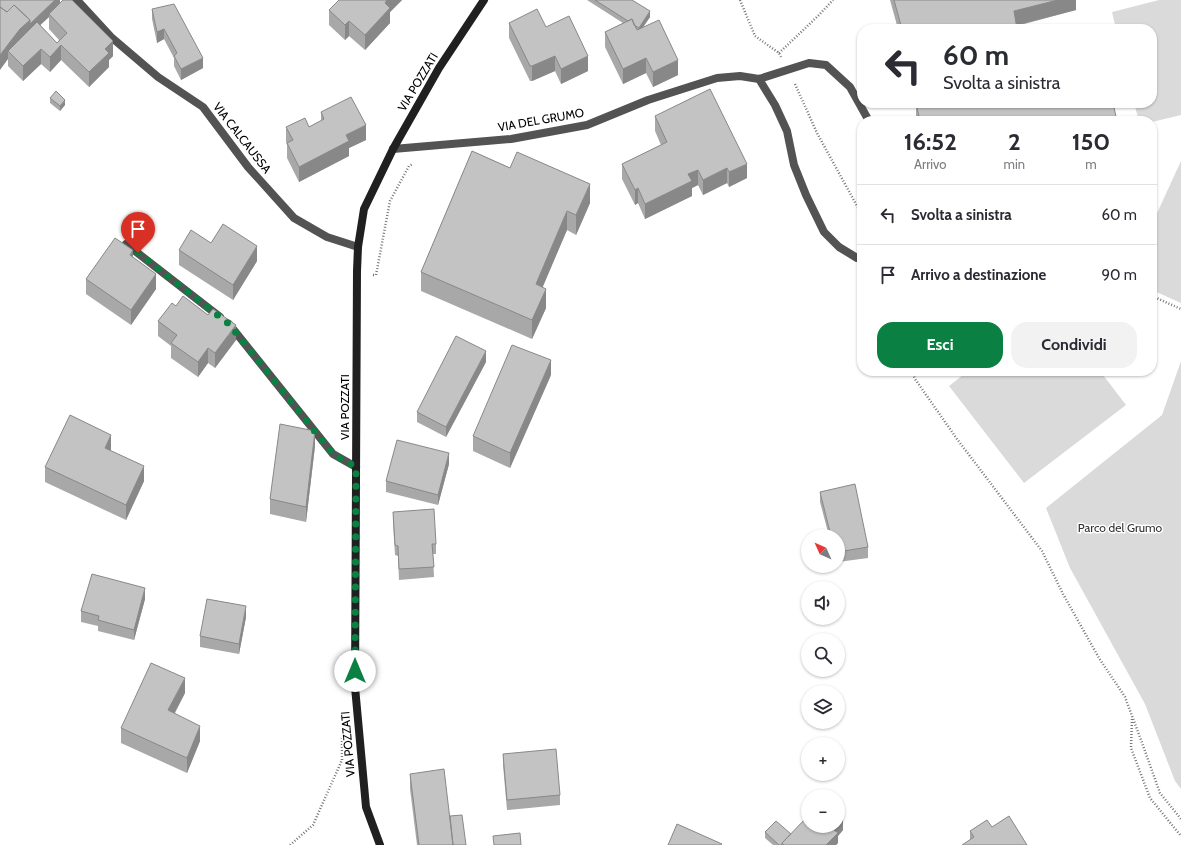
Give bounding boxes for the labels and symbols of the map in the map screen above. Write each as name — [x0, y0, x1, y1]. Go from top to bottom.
street label: VIA POZZATI — [394, 50, 441, 114]
street label: VIA CALCAUSSA — [210, 99, 275, 177]
street label: VIA DEL GRUMO — [497, 105, 585, 134]
pin — [121, 212, 155, 253]
street label: VIA POZZATI — [337, 374, 352, 440]
park label: Parco del Grumo — [1078, 520, 1163, 535]
north arrow — [801, 529, 845, 573]
position arrow — [334, 650, 376, 692]
street label: VIA POZZATI — [337, 711, 358, 777]

